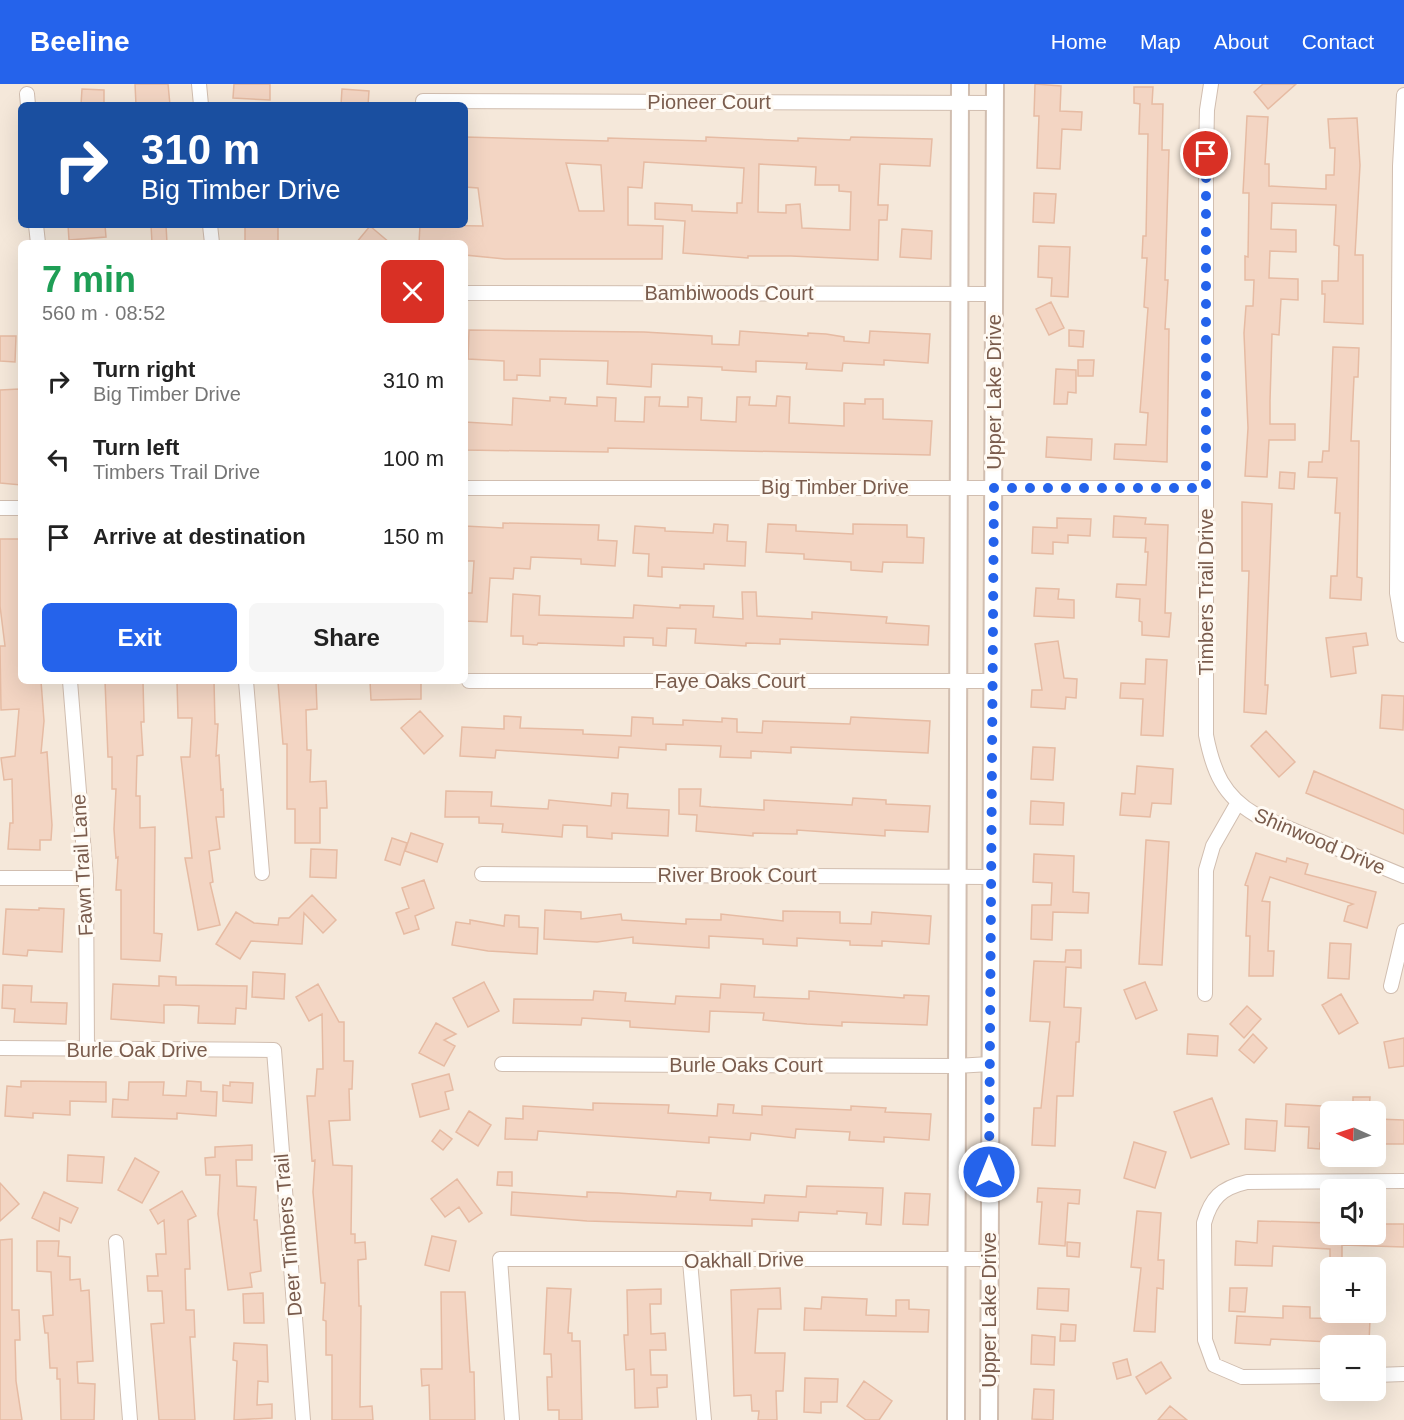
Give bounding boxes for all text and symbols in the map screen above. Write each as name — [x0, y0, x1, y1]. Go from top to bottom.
text: Beeline — [30, 26, 130, 57]
text: Home — [1051, 30, 1107, 53]
text: Map — [1140, 30, 1181, 53]
text: About — [1214, 30, 1269, 53]
text: Contact — [1302, 30, 1374, 53]
street label: Pioneer Court — [647, 91, 771, 113]
icon: right — [42, 126, 120, 204]
text: 310 m — [141, 126, 260, 173]
pin — [1180, 128, 1231, 179]
icon: arrive — [1189, 137, 1222, 170]
text: Big Timber Drive — [141, 175, 341, 205]
text: 7 min — [42, 259, 136, 300]
button: close — [381, 260, 444, 323]
street label: Bambiwoods Court — [645, 282, 814, 304]
text: 560 m · 08:52 — [42, 302, 165, 324]
street label: Upper Lake Drive — [983, 314, 1005, 470]
text: Turn right — [93, 357, 195, 382]
icon: right — [42, 365, 75, 398]
text: 310 m — [383, 368, 444, 393]
text: Big Timber Drive — [93, 383, 241, 405]
text: Turn left — [93, 435, 179, 460]
icon: left — [42, 443, 75, 476]
text: 100 m — [383, 446, 444, 471]
text: Timbers Trail Drive — [93, 461, 260, 483]
street label: Big Timber Drive — [761, 476, 909, 498]
street label: Timbers Trail Drive — [1195, 508, 1217, 676]
icon: arrive — [42, 521, 75, 554]
text: Arrive at destination — [93, 524, 306, 549]
text: 150 m — [383, 524, 444, 549]
button: Exit — [42, 603, 237, 672]
button: Share — [249, 603, 444, 672]
street label: Faye Oaks Court — [654, 670, 806, 692]
street label: Fawn Trail Lane — [67, 793, 97, 937]
street label: Shinwood Drive — [1251, 804, 1389, 878]
street label: River Brook Court — [658, 864, 817, 886]
street label: Burle Oak Drive — [66, 1039, 208, 1061]
street label: Burle Oaks Court — [669, 1054, 823, 1076]
north arrow — [1320, 1101, 1386, 1167]
map controls — [1320, 1101, 1386, 1401]
position arrow — [957, 1140, 1021, 1204]
street label: Deer Timbers Trail — [270, 1153, 306, 1317]
button: sound — [1320, 1179, 1386, 1245]
street label: Upper Lake Drive — [978, 1232, 1000, 1388]
street label: Oakhall Drive — [684, 1248, 804, 1272]
button: + — [1320, 1257, 1386, 1323]
button: − — [1320, 1335, 1386, 1401]

